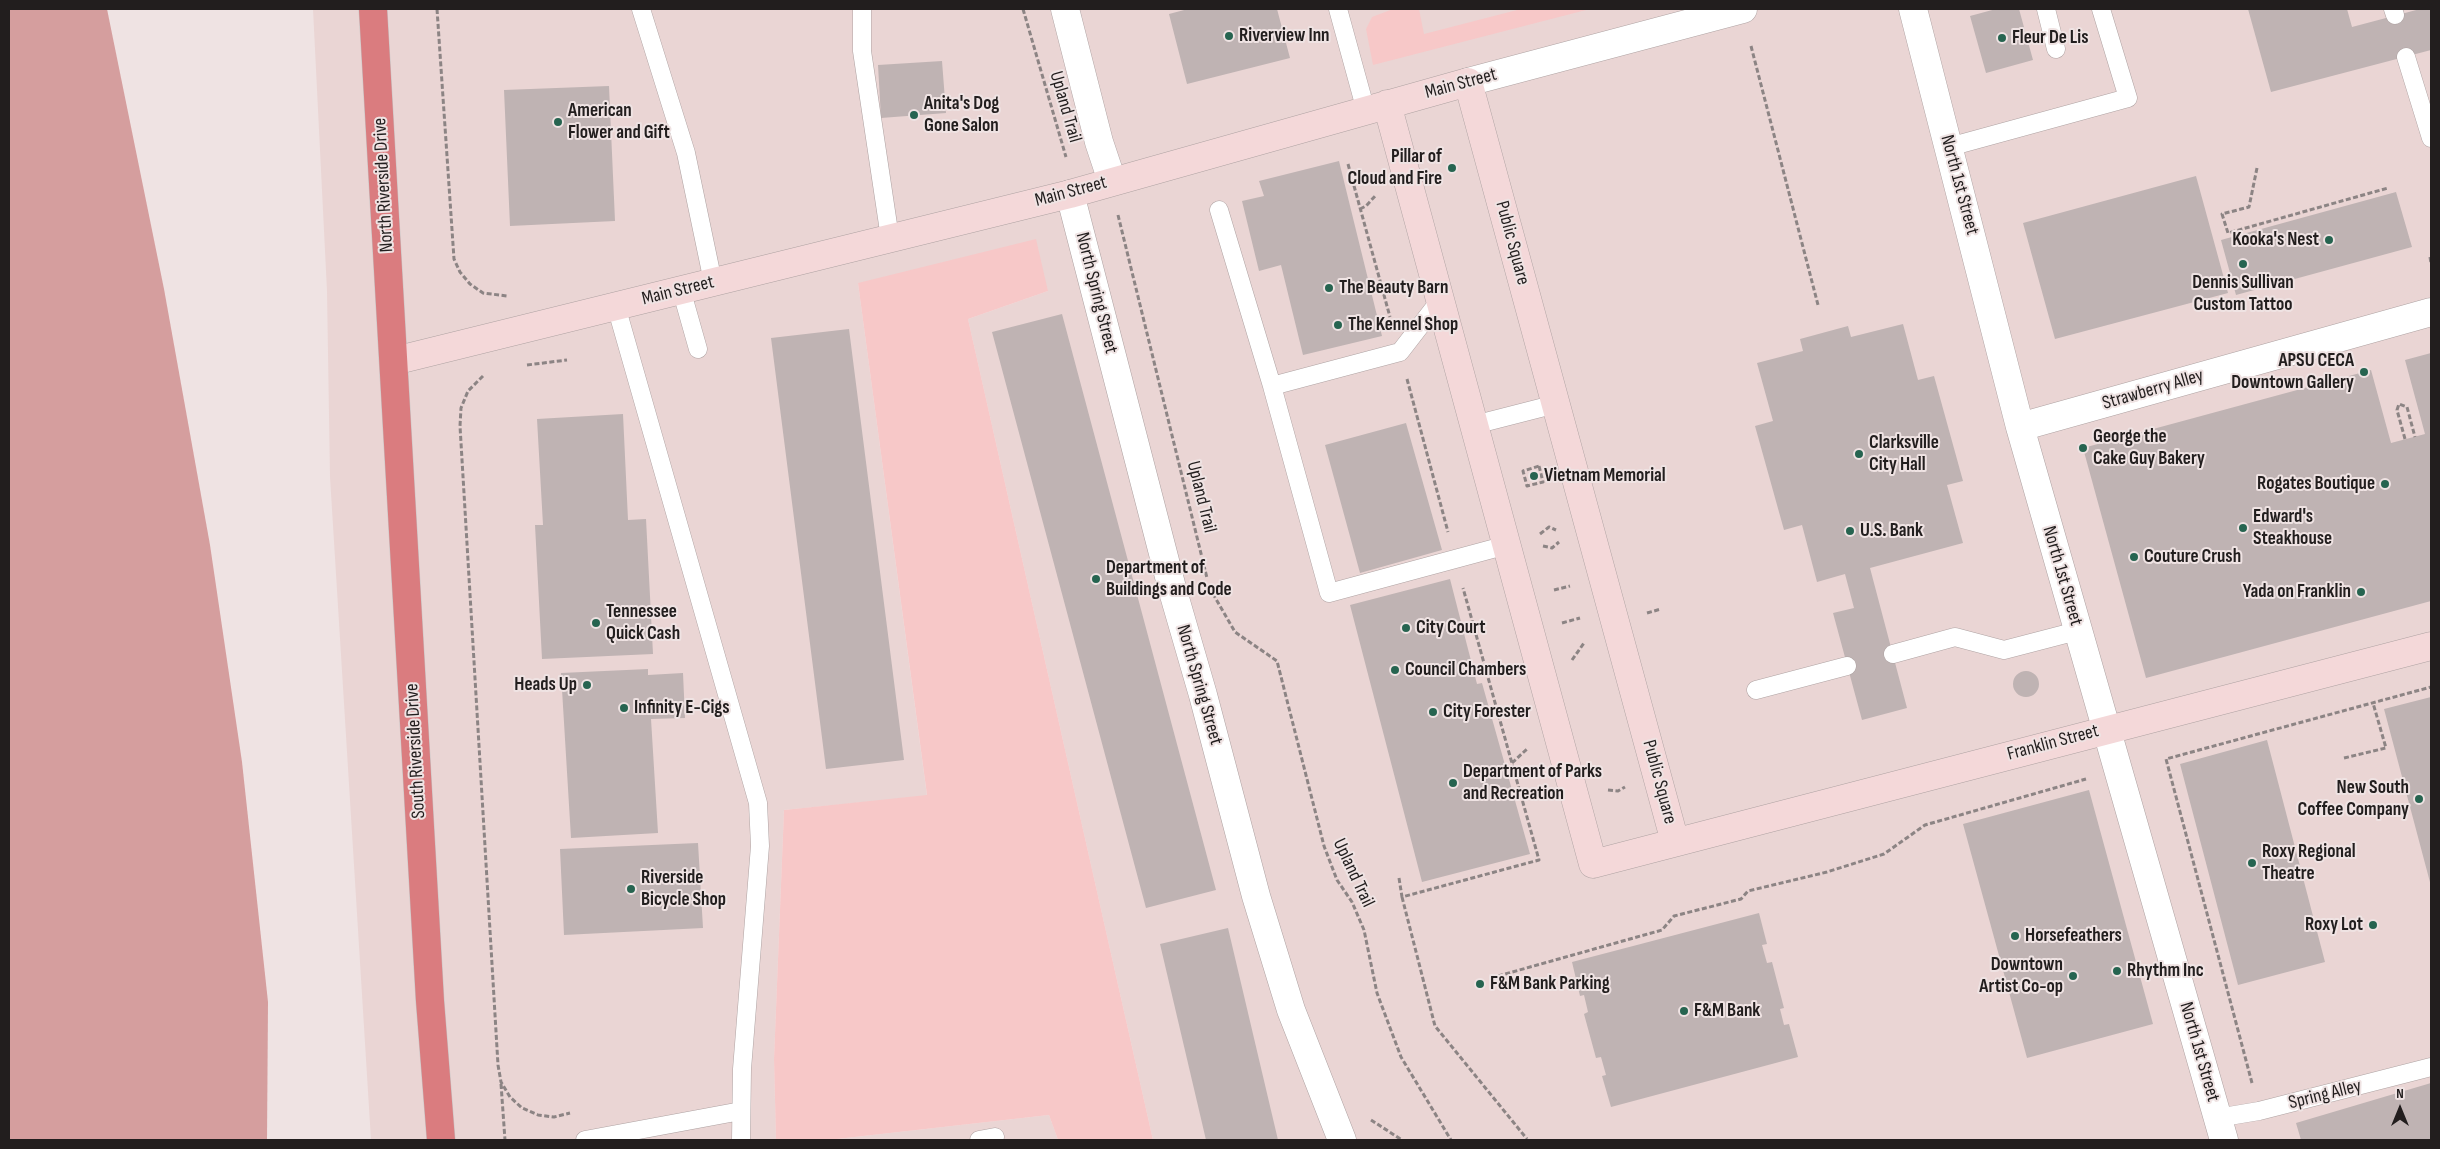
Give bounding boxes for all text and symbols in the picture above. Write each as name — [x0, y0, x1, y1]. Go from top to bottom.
place label: Riverview Inn — [1239, 25, 1330, 47]
place label: Fleur De Lis — [2012, 27, 2088, 49]
marker: Riverview Inn — [1223, 30, 1235, 42]
marker: Fleur De Lis — [1996, 32, 2008, 44]
street label: Main Street — [1423, 63, 1499, 105]
street label: Upland Trail — [1044, 69, 1086, 145]
place label: Anita's Dog Gone Salon — [924, 93, 999, 137]
place label: American Flower and Gift — [568, 100, 670, 144]
marker: Anita's Dog Gone Salon — [908, 109, 920, 121]
marker: American Flower and Gift — [552, 116, 564, 128]
street label: North Riverside Drive — [369, 117, 399, 253]
street label: North 1st Street — [1935, 133, 1983, 237]
place label: Pillar of Cloud and Fire — [1347, 146, 1442, 190]
marker: Pillar of Cloud and Fire — [1446, 162, 1458, 174]
street label: Main Street — [1033, 171, 1109, 213]
street label: Public Square — [1490, 199, 1534, 287]
place label: Kooka's Nest — [2232, 229, 2319, 251]
street label: North Spring Street — [1070, 230, 1122, 356]
marker: Kooka's Nest — [2323, 234, 2335, 246]
marker: Dennis Sullivan Custom Tattoo — [2237, 258, 2249, 270]
street label: Main Street — [640, 271, 716, 311]
place label: Dennis Sullivan Custom Tattoo — [2192, 272, 2294, 316]
place label: The Beauty Barn — [1339, 277, 1448, 299]
marker: The Beauty Barn — [1323, 282, 1335, 294]
place label: The Kennel Shop — [1348, 314, 1458, 336]
marker: The Kennel Shop — [1332, 319, 1344, 331]
place label: APSU CECA Downtown Gallery — [2231, 350, 2354, 394]
street label: Strawberry Alley — [2100, 365, 2206, 415]
marker: APSU CECA Downtown Gallery — [2358, 366, 2370, 378]
place label: George the Cake Guy Bakery — [2093, 426, 2205, 470]
place label: Clarksville City Hall — [1869, 432, 1939, 476]
marker: George the Cake Guy Bakery — [2077, 442, 2089, 454]
marker: Clarksville City Hall — [1853, 448, 1865, 460]
street label: Upland Trail — [1181, 459, 1221, 535]
place label: Vietnam Memorial — [1544, 465, 1666, 487]
marker: Vietnam Memorial — [1528, 470, 1540, 482]
place label: Rogates Boutique — [2257, 473, 2375, 495]
marker: Rogates Boutique — [2379, 478, 2391, 490]
place label: Edward's Steakhouse — [2253, 506, 2332, 550]
place label: U.S. Bank — [1860, 520, 1923, 542]
marker: Edward's Steakhouse — [2237, 522, 2249, 534]
street label: North 1st Street — [2037, 524, 2087, 628]
marker: U.S. Bank — [1844, 525, 1856, 537]
place label: Couture Crush — [2144, 546, 2241, 568]
marker: Couture Crush — [2128, 551, 2140, 563]
place label: Department of Buildings and Code — [1106, 557, 1232, 601]
marker: Department of Buildings and Code — [1090, 573, 1102, 585]
place label: Yada on Franklin — [2243, 581, 2351, 603]
marker: Yada on Franklin — [2355, 586, 2367, 598]
place label: Tennessee Quick Cash — [606, 601, 680, 645]
marker: Tennessee Quick Cash — [590, 617, 602, 629]
place label: City Court — [1416, 617, 1486, 639]
street label: North Spring Street — [1171, 622, 1227, 748]
marker: City Court — [1400, 622, 1412, 634]
place label: Council Chambers — [1405, 659, 1526, 681]
marker: Council Chambers — [1389, 664, 1401, 676]
place label: Heads Up — [514, 674, 577, 696]
marker: Heads Up — [581, 679, 593, 691]
street label: South Riverside Drive — [401, 683, 431, 819]
place label: Infinity E-Cigs — [634, 697, 730, 719]
place label: City Forester — [1443, 701, 1531, 723]
marker: Infinity E-Cigs — [618, 702, 630, 714]
marker: City Forester — [1427, 706, 1439, 718]
street label: Franklin Street — [2005, 720, 2101, 766]
street label: Public Square — [1637, 738, 1681, 826]
place label: Department of Parks and Recreation — [1463, 761, 1602, 805]
marker: Department of Parks and Recreation — [1447, 777, 1459, 789]
place label: New South Coffee Company — [2298, 777, 2409, 821]
marker: New South Coffee Company — [2413, 793, 2425, 805]
street label: Upland Trail — [1327, 835, 1379, 911]
place label: Roxy Regional Theatre — [2262, 841, 2356, 885]
marker: Roxy Regional Theatre — [2246, 857, 2258, 869]
place label: Riverside Bicycle Shop — [641, 867, 726, 911]
marker: Riverside Bicycle Shop — [625, 883, 637, 895]
place label: Roxy Lot — [2305, 914, 2363, 936]
marker: Roxy Lot — [2367, 919, 2379, 931]
place label: Horsefeathers — [2025, 925, 2122, 947]
marker: Horsefeathers — [2009, 930, 2021, 942]
place label: Downtown Artist Co-op — [1979, 954, 2063, 998]
place label: Rhythm Inc — [2127, 960, 2204, 982]
marker: Rhythm Inc — [2111, 965, 2123, 977]
marker: Downtown Artist Co-op — [2067, 970, 2079, 982]
place label: F&M Bank Parking — [1490, 973, 1610, 995]
marker: F&M Bank Parking — [1474, 978, 1486, 990]
place label: F&M Bank — [1694, 1000, 1760, 1022]
street label: North 1st Street — [2174, 1000, 2224, 1104]
marker: F&M Bank — [1678, 1005, 1690, 1017]
street label: Spring Alley — [2286, 1075, 2364, 1115]
north arrow — [2375, 1084, 2425, 1134]
text: N — [2396, 1085, 2404, 1102]

